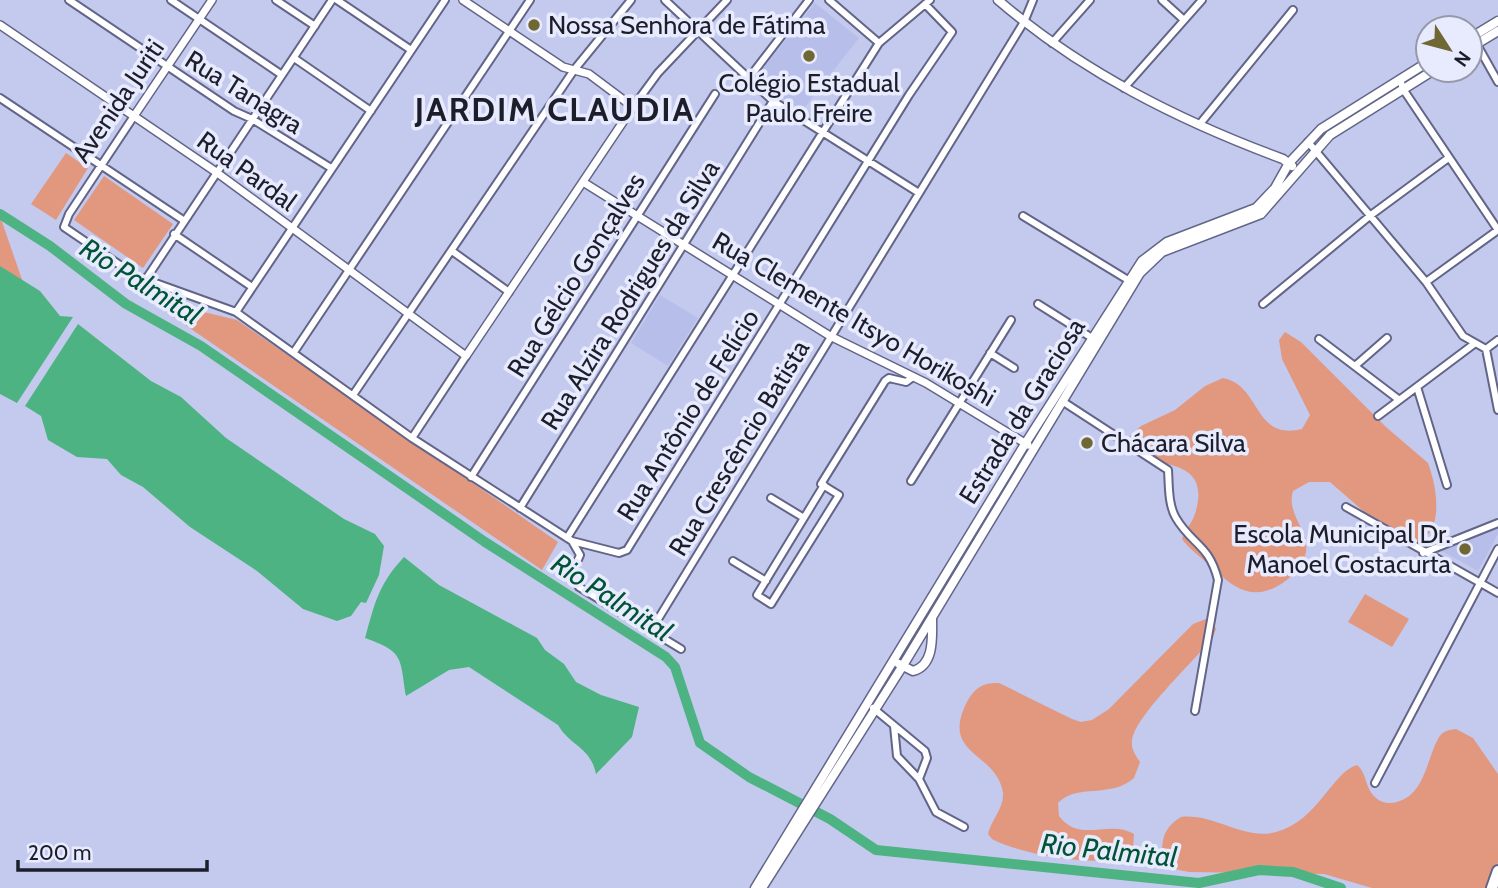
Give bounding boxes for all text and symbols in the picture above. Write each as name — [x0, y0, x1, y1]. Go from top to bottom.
place label: Nossa Senhora de Fátima — [548, 9, 826, 41]
north arrow — [1414, 14, 1484, 84]
marker: Nossa Senhora de Fátima — [526, 17, 542, 33]
street label: Avenida Juriti — [65, 33, 171, 169]
street label: Rua Tanagra — [179, 43, 309, 141]
text: N — [1449, 47, 1476, 71]
marker: Colégio Estadual Paulo Freire — [801, 48, 817, 64]
place label: Colégio Estadual Paulo Freire — [718, 67, 900, 129]
district label: JARDIM CLAUDIA — [414, 89, 695, 129]
street label: Rua Pardal — [191, 124, 303, 218]
street label: Rua Alzira Rodrigues da Silva — [534, 154, 726, 436]
street label: Rua Gélcio Gonçalves — [500, 167, 652, 383]
street label: Rua Clemente Itsyo Horikoshi — [707, 225, 1001, 413]
water label: Rio Palmital — [74, 230, 208, 332]
street label: Rua Antônio de Felício — [610, 303, 766, 527]
street label: Estrada da Graciosa — [952, 312, 1092, 510]
street label: Rua Crescêncio Batista — [662, 334, 816, 562]
place label: Chácara Silva — [1101, 427, 1246, 459]
marker: Chácara Silva — [1079, 435, 1095, 451]
place label: Escola Municipal Dr. Manoel Costacurta — [1233, 518, 1452, 580]
marker: Escola Municipal Dr. Manoel Costacurta — [1457, 541, 1473, 557]
water label: Rio Palmital — [546, 546, 679, 649]
water label: Rio Palmital — [1039, 826, 1179, 874]
scale bar — [18, 828, 206, 872]
text: 200 m — [28, 840, 91, 865]

